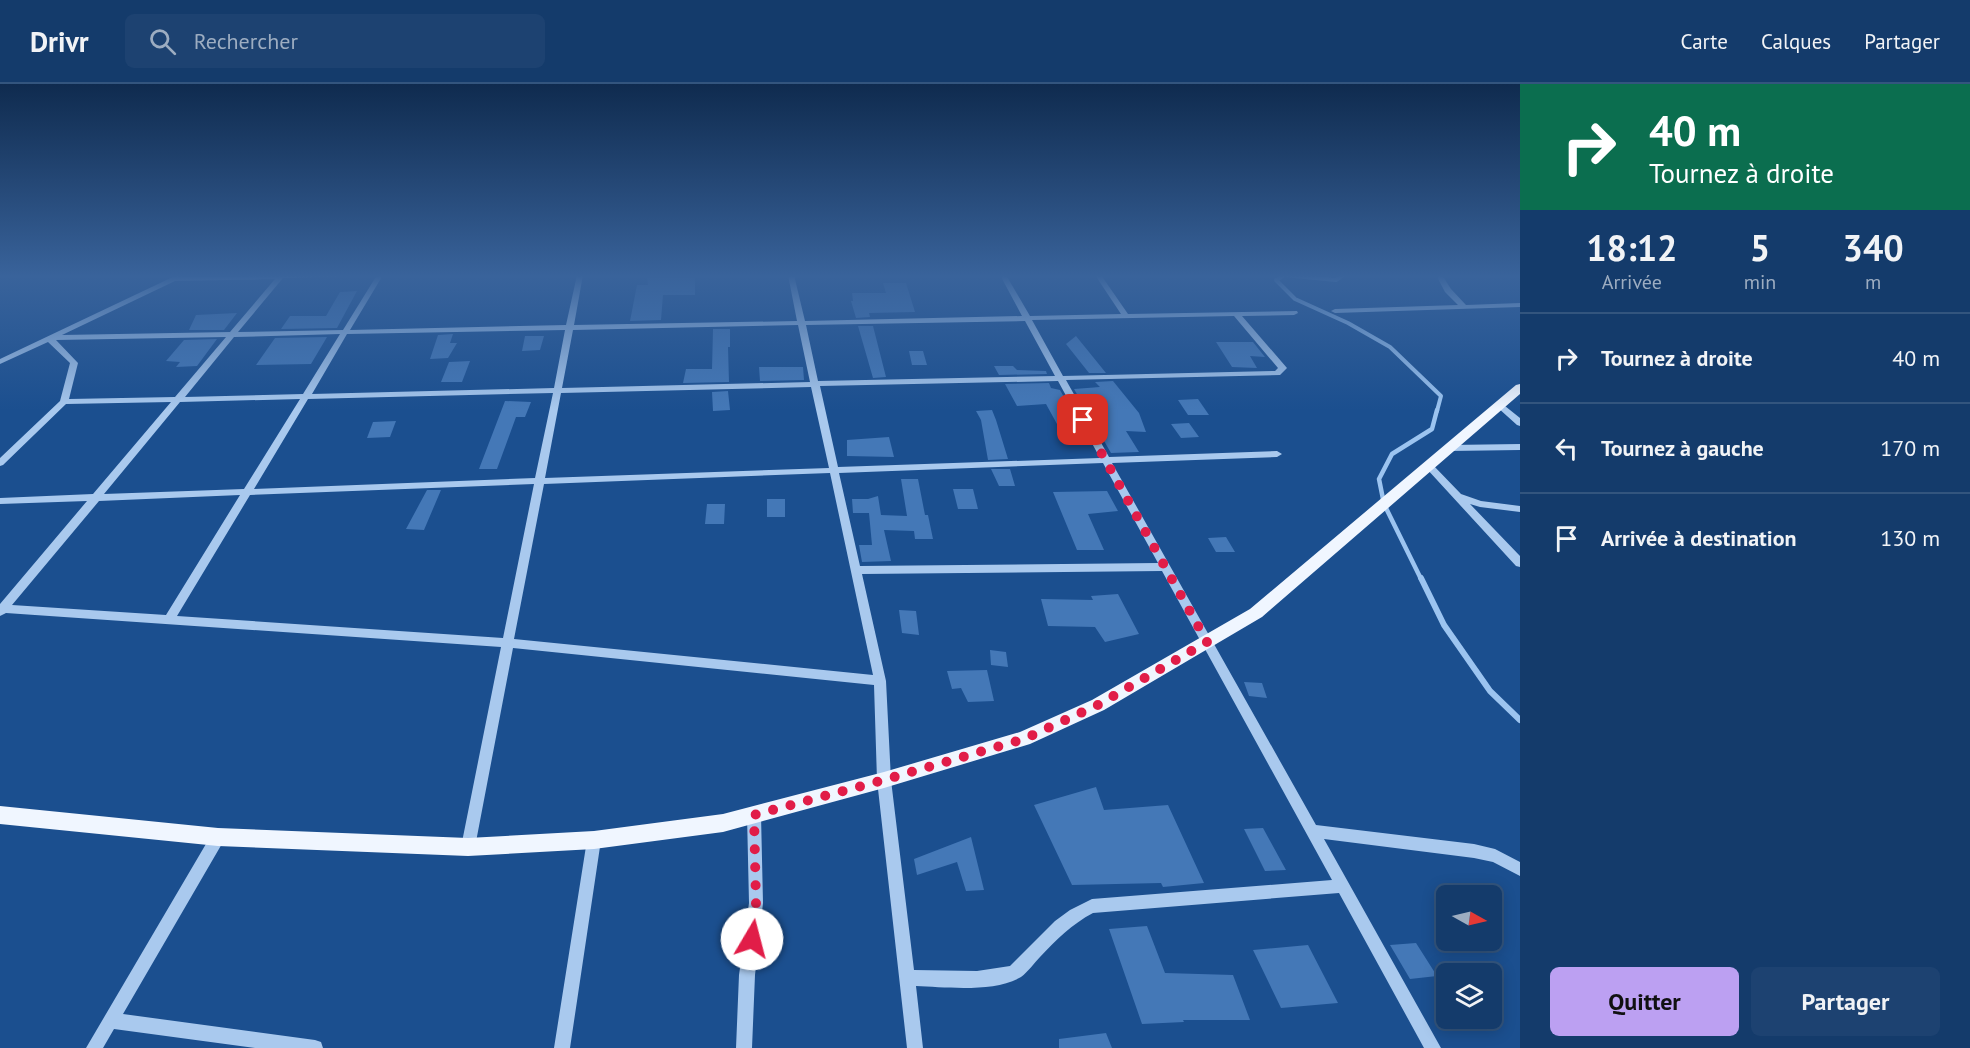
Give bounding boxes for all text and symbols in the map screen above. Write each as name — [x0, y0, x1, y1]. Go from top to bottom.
search box — [125, 14, 545, 68]
text: Drivr — [30, 23, 89, 60]
icon: search — [146, 25, 179, 58]
text: Rechercher — [194, 27, 298, 55]
text: Carte — [1681, 28, 1728, 55]
text: Calques — [1761, 28, 1831, 55]
text: Partager — [1864, 28, 1940, 55]
text: 40 m — [1649, 103, 1741, 158]
icon: right — [1550, 108, 1628, 186]
text: Tournez à droite — [1649, 156, 1834, 190]
text: 18:12 — [1586, 224, 1678, 271]
text: 5 — [1750, 224, 1770, 271]
text: 340 — [1843, 224, 1904, 271]
text: Arrivée — [1602, 269, 1662, 295]
text: min — [1744, 269, 1776, 295]
text: m — [1865, 269, 1881, 295]
icon: right — [1550, 342, 1583, 375]
text: Tournez à droite — [1601, 344, 1753, 372]
text: 40 m — [1892, 344, 1940, 372]
pin — [1057, 394, 1108, 445]
icon: arrive — [1066, 403, 1099, 436]
icon: left — [1550, 432, 1583, 465]
text: Tournez à gauche — [1601, 434, 1764, 462]
text: 170 m — [1880, 434, 1940, 462]
icon: arrive — [1550, 522, 1583, 555]
text: Arrivée à destination — [1601, 524, 1797, 552]
text: 130 m — [1880, 524, 1940, 552]
north arrow — [1436, 885, 1502, 951]
map controls — [1436, 885, 1502, 1029]
position arrow — [720, 907, 784, 971]
button: layers — [1436, 963, 1502, 1029]
button: Quitter — [1550, 967, 1739, 1036]
button: Partager — [1751, 967, 1940, 1036]

